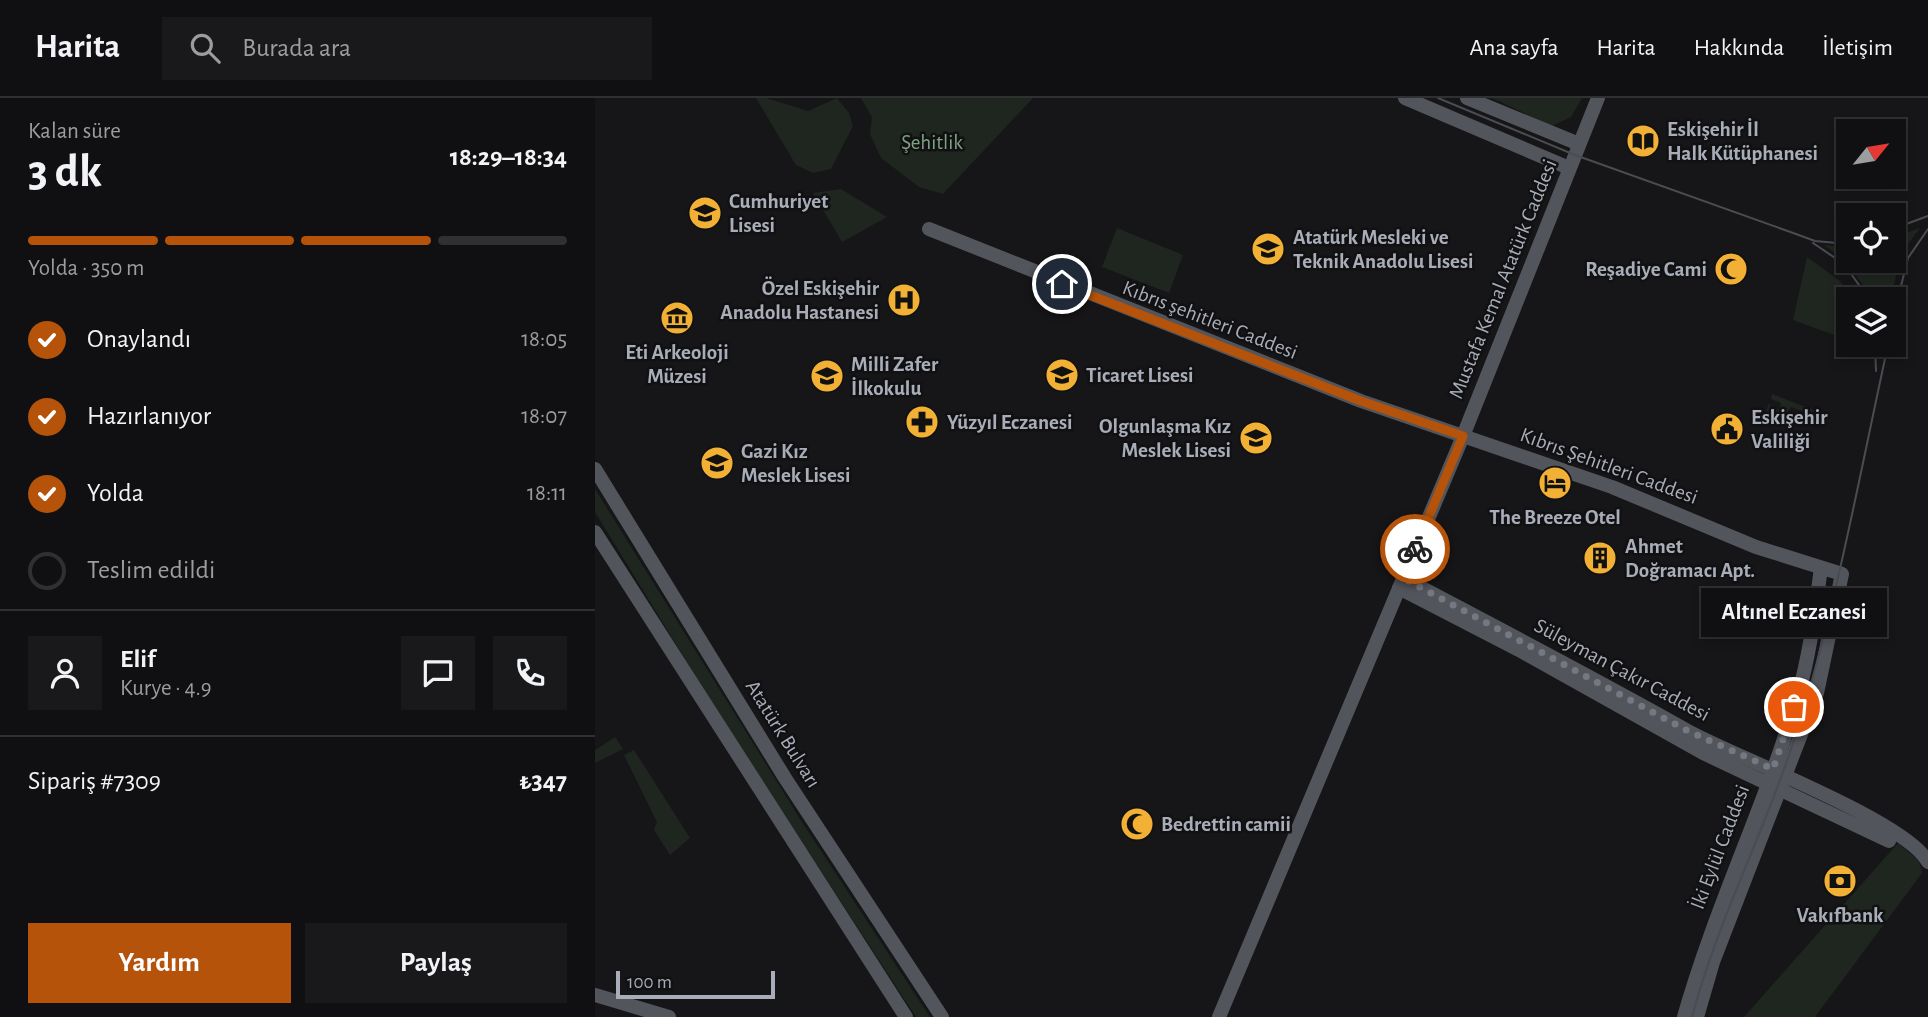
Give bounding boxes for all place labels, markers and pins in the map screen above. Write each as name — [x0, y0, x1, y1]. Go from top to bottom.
place label: Eskişehir İl Halk Kütüphanesi — [1667, 118, 1818, 164]
library icon: Eskişehir İl Halk Kütüphanesi — [1624, 122, 1662, 160]
place label: Cumhuriyet Lisesi — [729, 191, 828, 236]
school or university icon: Cumhuriyet Lisesi — [686, 194, 724, 232]
place label: Atatürk Mesleki ve Teknik Anadolu Lisesi — [1293, 227, 1473, 272]
school or university icon: Atatürk Mesleki ve Teknik Anadolu Lisesi — [1249, 230, 1287, 268]
mosque icon: Reşadiye Cami — [1712, 250, 1750, 288]
pin — [1032, 254, 1092, 314]
place label: Reşadiye Cami — [1585, 259, 1707, 280]
place label: Özel Eskişehir Anadolu Hastanesi — [720, 276, 880, 323]
hospital icon: Özel Eskişehir Anadolu Hastanesi — [885, 281, 923, 319]
museum icon: Eti Arkeoloji Müzesi — [658, 299, 696, 337]
place label: Eti Arkeoloji Müzesi — [625, 342, 729, 387]
place label: Milli Zafer İlkokulu — [851, 354, 939, 399]
school or university icon: Ticaret Lisesi — [1043, 356, 1081, 394]
school or university icon: Milli Zafer İlkokulu — [808, 357, 846, 395]
place label: Ticaret Lisesi — [1086, 365, 1193, 386]
pharmacy icon: Yüzyıl Eczanesi — [903, 403, 941, 441]
place label: Eskişehir Valiliği — [1751, 407, 1828, 452]
public building icon: Eskişehir Valiliği — [1708, 410, 1746, 448]
place label: Yüzyıl Eczanesi — [947, 412, 1073, 433]
place label: Olgunlaşma Kız Meslek Lisesi — [1099, 416, 1231, 461]
school or university icon: Olgunlaşma Kız Meslek Lisesi — [1237, 419, 1275, 457]
place label: Gazi Kız Meslek Lisesi — [741, 441, 850, 486]
school or university icon: Gazi Kız Meslek Lisesi — [698, 444, 736, 482]
hotel icon: The Breeze Otel — [1536, 464, 1574, 502]
place label: The Breeze Otel — [1489, 507, 1621, 528]
place label: Ahmet Doğramacı Apt. — [1625, 536, 1755, 581]
building icon: Ahmet Doğramacı Apt. — [1581, 539, 1619, 577]
callout: Altınel Eczanesi — [1701, 588, 1887, 637]
pin — [1764, 677, 1824, 737]
mosque icon: Bedrettin camii — [1118, 805, 1156, 843]
place label: Bedrettin camii — [1161, 814, 1291, 835]
bank icon: Vakıfbank — [1821, 862, 1859, 900]
place label: Vakıfbank — [1797, 905, 1884, 926]

